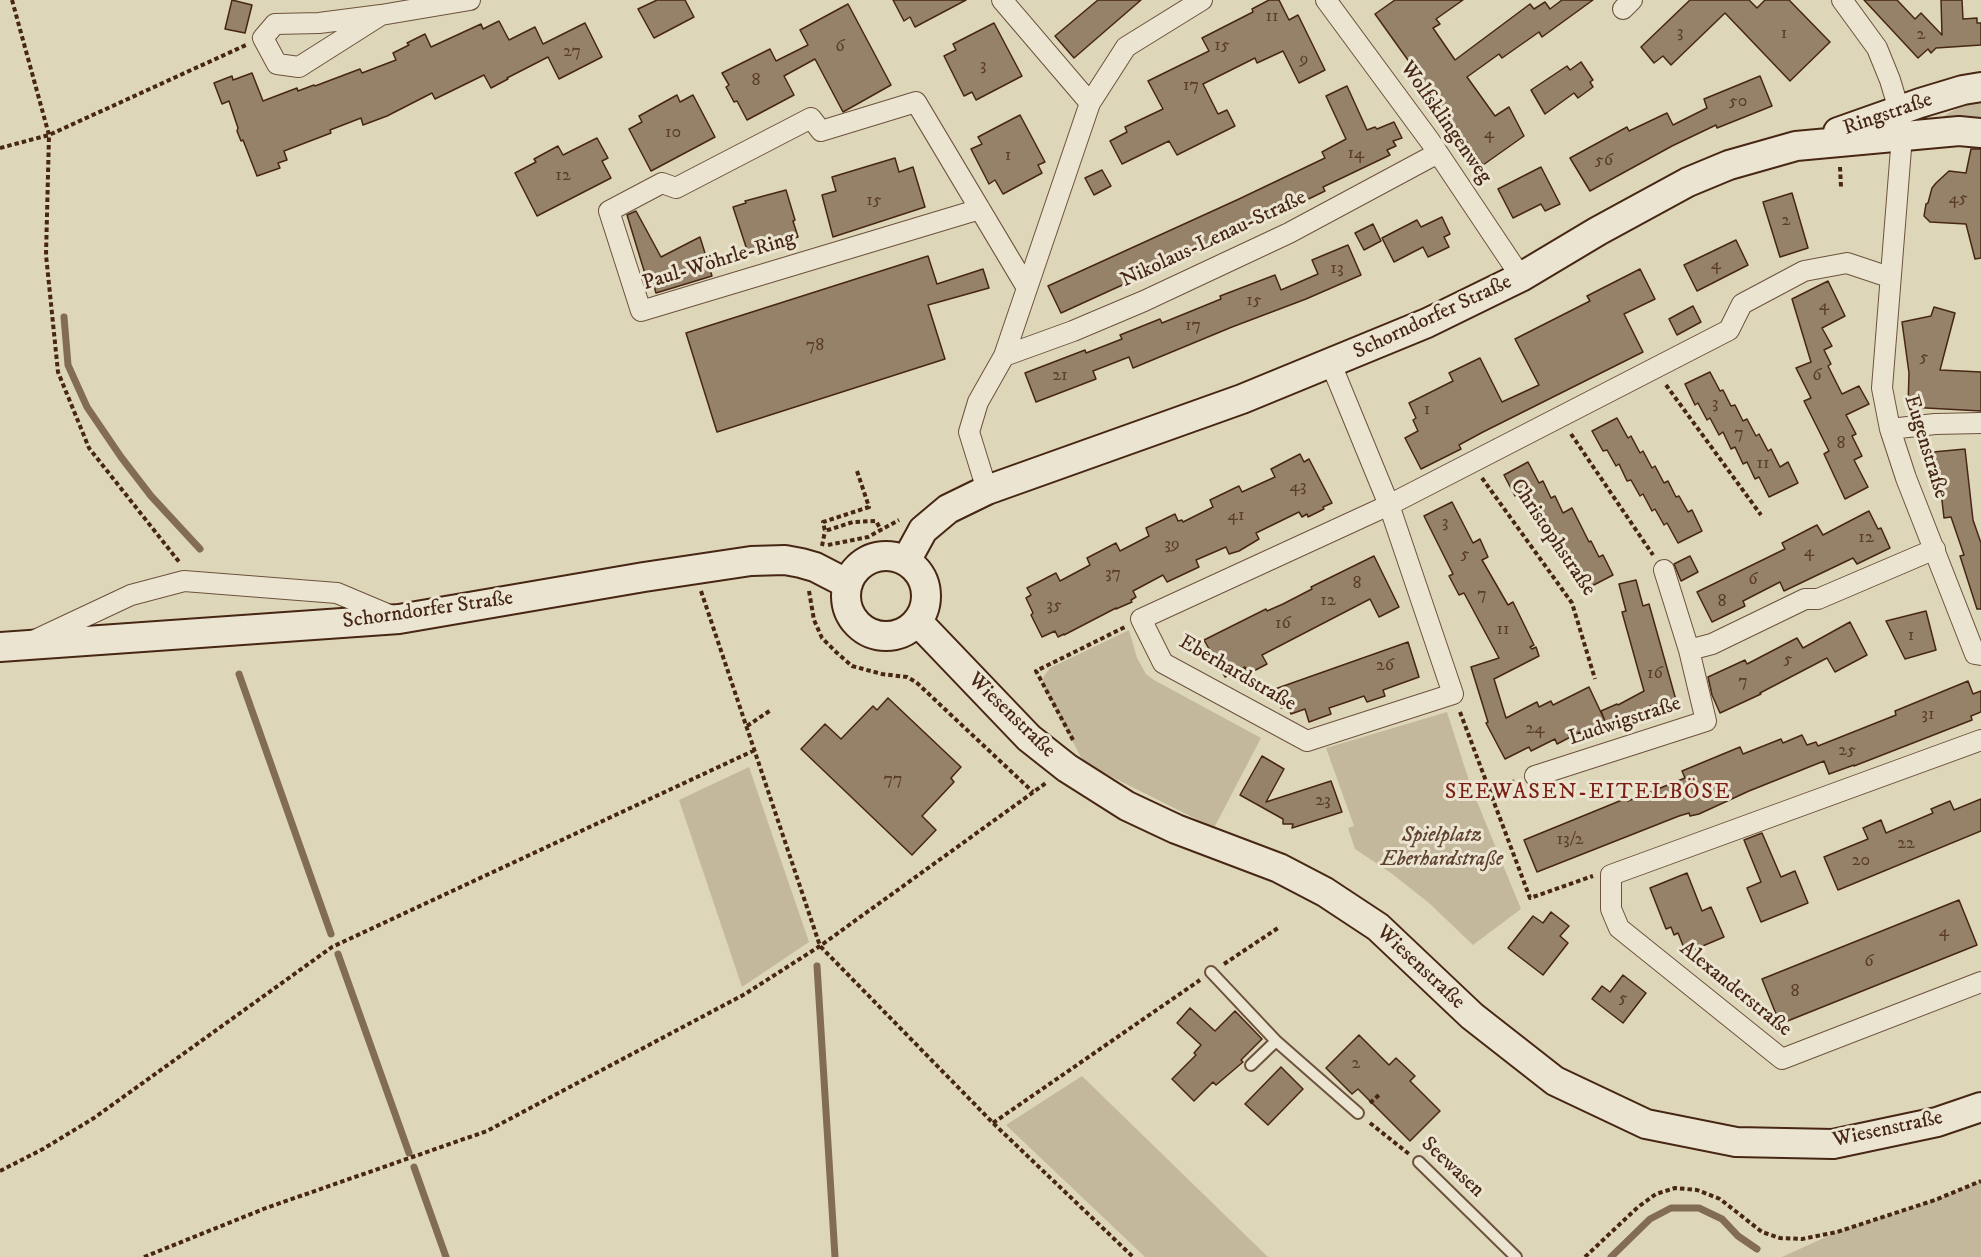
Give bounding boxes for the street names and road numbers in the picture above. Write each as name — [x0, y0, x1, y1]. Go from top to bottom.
street label: Wolfsklingenweg — [1394, 57, 1496, 189]
street label: Ringstraße — [1840, 88, 1936, 142]
street label: Nikolaus-Lenau-Straße — [1117, 186, 1311, 294]
street label: Paul-Wöhrle-Ring — [640, 227, 798, 297]
street label: Schorndorfer Straße — [1350, 270, 1516, 366]
street label: Eugenstraße — [1897, 392, 1953, 502]
street label: Christophstraße — [1504, 475, 1600, 601]
street label: Schorndorfer Straße — [341, 587, 515, 635]
street label: Eberhardstraße — [1174, 630, 1300, 718]
street label: Wiesenstraße — [962, 668, 1060, 764]
street label: Ludwigstraße — [1566, 692, 1684, 752]
street label: Wiesenstraße — [1370, 921, 1470, 1015]
street label: Alexanderstraße — [1674, 937, 1796, 1043]
street label: Wiesenstraße — [1831, 1106, 1945, 1154]
street label: Seewasen — [1415, 1132, 1489, 1204]

